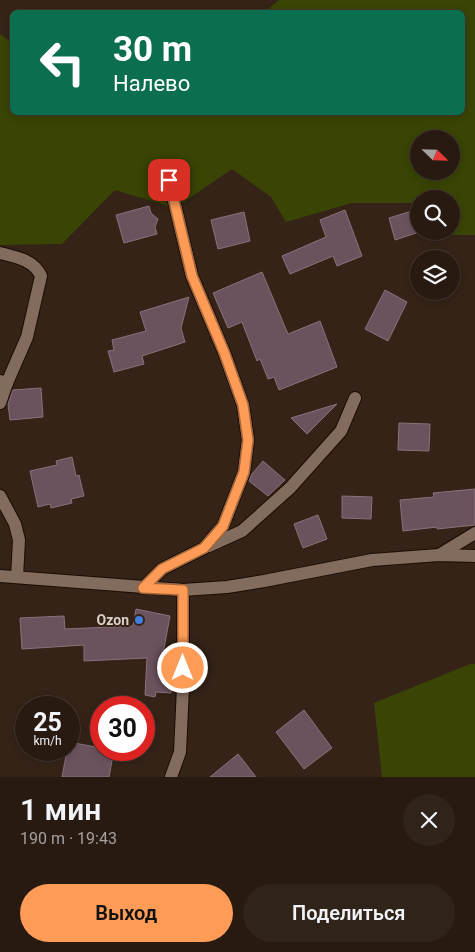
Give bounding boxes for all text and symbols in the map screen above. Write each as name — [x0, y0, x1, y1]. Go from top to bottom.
text: 30 m — [113, 29, 192, 70]
icon: left — [30, 30, 95, 95]
text: Налево — [113, 71, 190, 96]
north arrow — [410, 130, 460, 180]
map controls — [410, 130, 460, 300]
pin — [148, 159, 190, 201]
icon: arrive — [155, 166, 183, 194]
button: search — [410, 190, 460, 240]
button: layers — [410, 250, 460, 300]
place label: Ozon — [97, 612, 129, 628]
marker: Ozon — [133, 614, 145, 626]
position arrow — [156, 641, 208, 693]
speed limit sign: 30 — [90, 696, 155, 761]
text: 25 — [33, 708, 62, 737]
text: km/h — [33, 734, 62, 748]
text: 1 мин — [20, 792, 101, 827]
button: close — [403, 794, 455, 846]
text: 190 m · 19:43 — [20, 829, 117, 848]
button: Выход — [20, 884, 233, 942]
button: Поделиться — [243, 884, 455, 942]

